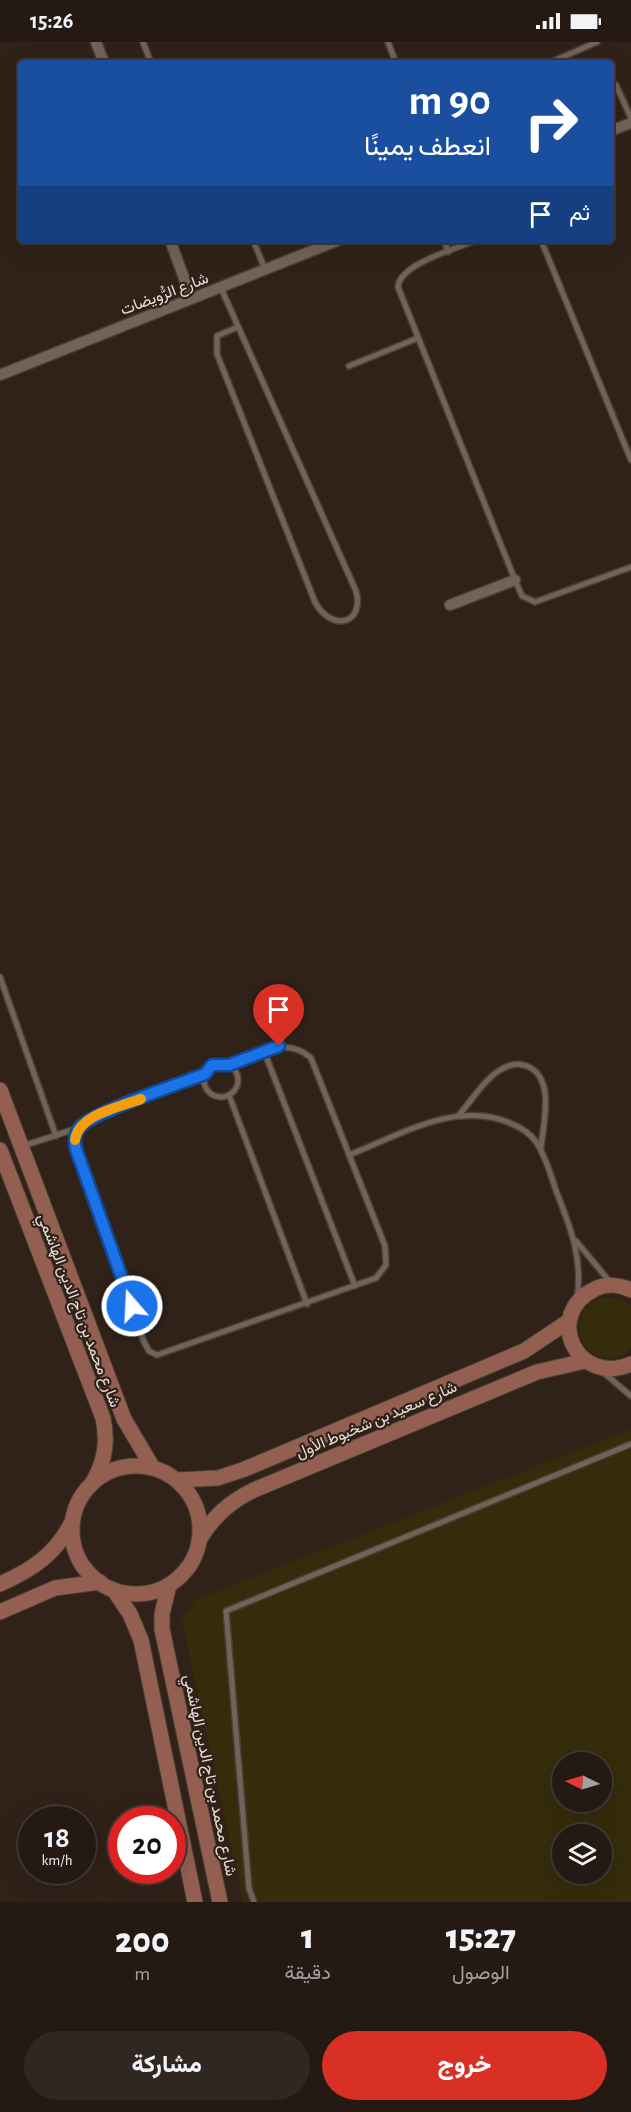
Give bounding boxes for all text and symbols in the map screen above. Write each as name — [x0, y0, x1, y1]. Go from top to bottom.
text: 15:26 — [30, 10, 73, 32]
text: 90 m — [409, 80, 491, 122]
icon: right — [512, 84, 590, 162]
text: انعطف يمينًا — [364, 133, 491, 160]
icon: arrive — [524, 198, 557, 231]
text: ثم — [569, 202, 590, 224]
street label: شارع الرُّويضات — [118, 269, 212, 321]
pin — [253, 984, 304, 1046]
icon: arrive — [262, 993, 295, 1026]
street label: شارع محمد بن تاج الدين الهاشمي — [30, 1211, 123, 1411]
position arrow — [100, 1274, 164, 1338]
street label: شارع سعيد بن شخبوط الأول — [293, 1378, 460, 1464]
street label: شارع محمد بن تاج الدين الهاشمي — [176, 1673, 239, 1879]
north arrow — [552, 1752, 612, 1812]
map controls — [552, 1752, 612, 1884]
speed limit sign: 20 — [108, 1806, 186, 1884]
text: 18 — [44, 1823, 70, 1853]
button: layers — [552, 1824, 612, 1884]
text: km/h — [42, 1853, 72, 1868]
text: 1 — [301, 1919, 314, 1955]
text: 15:27 — [446, 1919, 516, 1955]
text: 200 — [115, 1923, 170, 1959]
text: دقيقة — [284, 1963, 331, 1983]
text: الوصول — [452, 1963, 510, 1983]
text: m — [134, 1964, 150, 1984]
button: مشاركة — [24, 2031, 310, 2100]
button: خروج — [322, 2031, 607, 2100]

